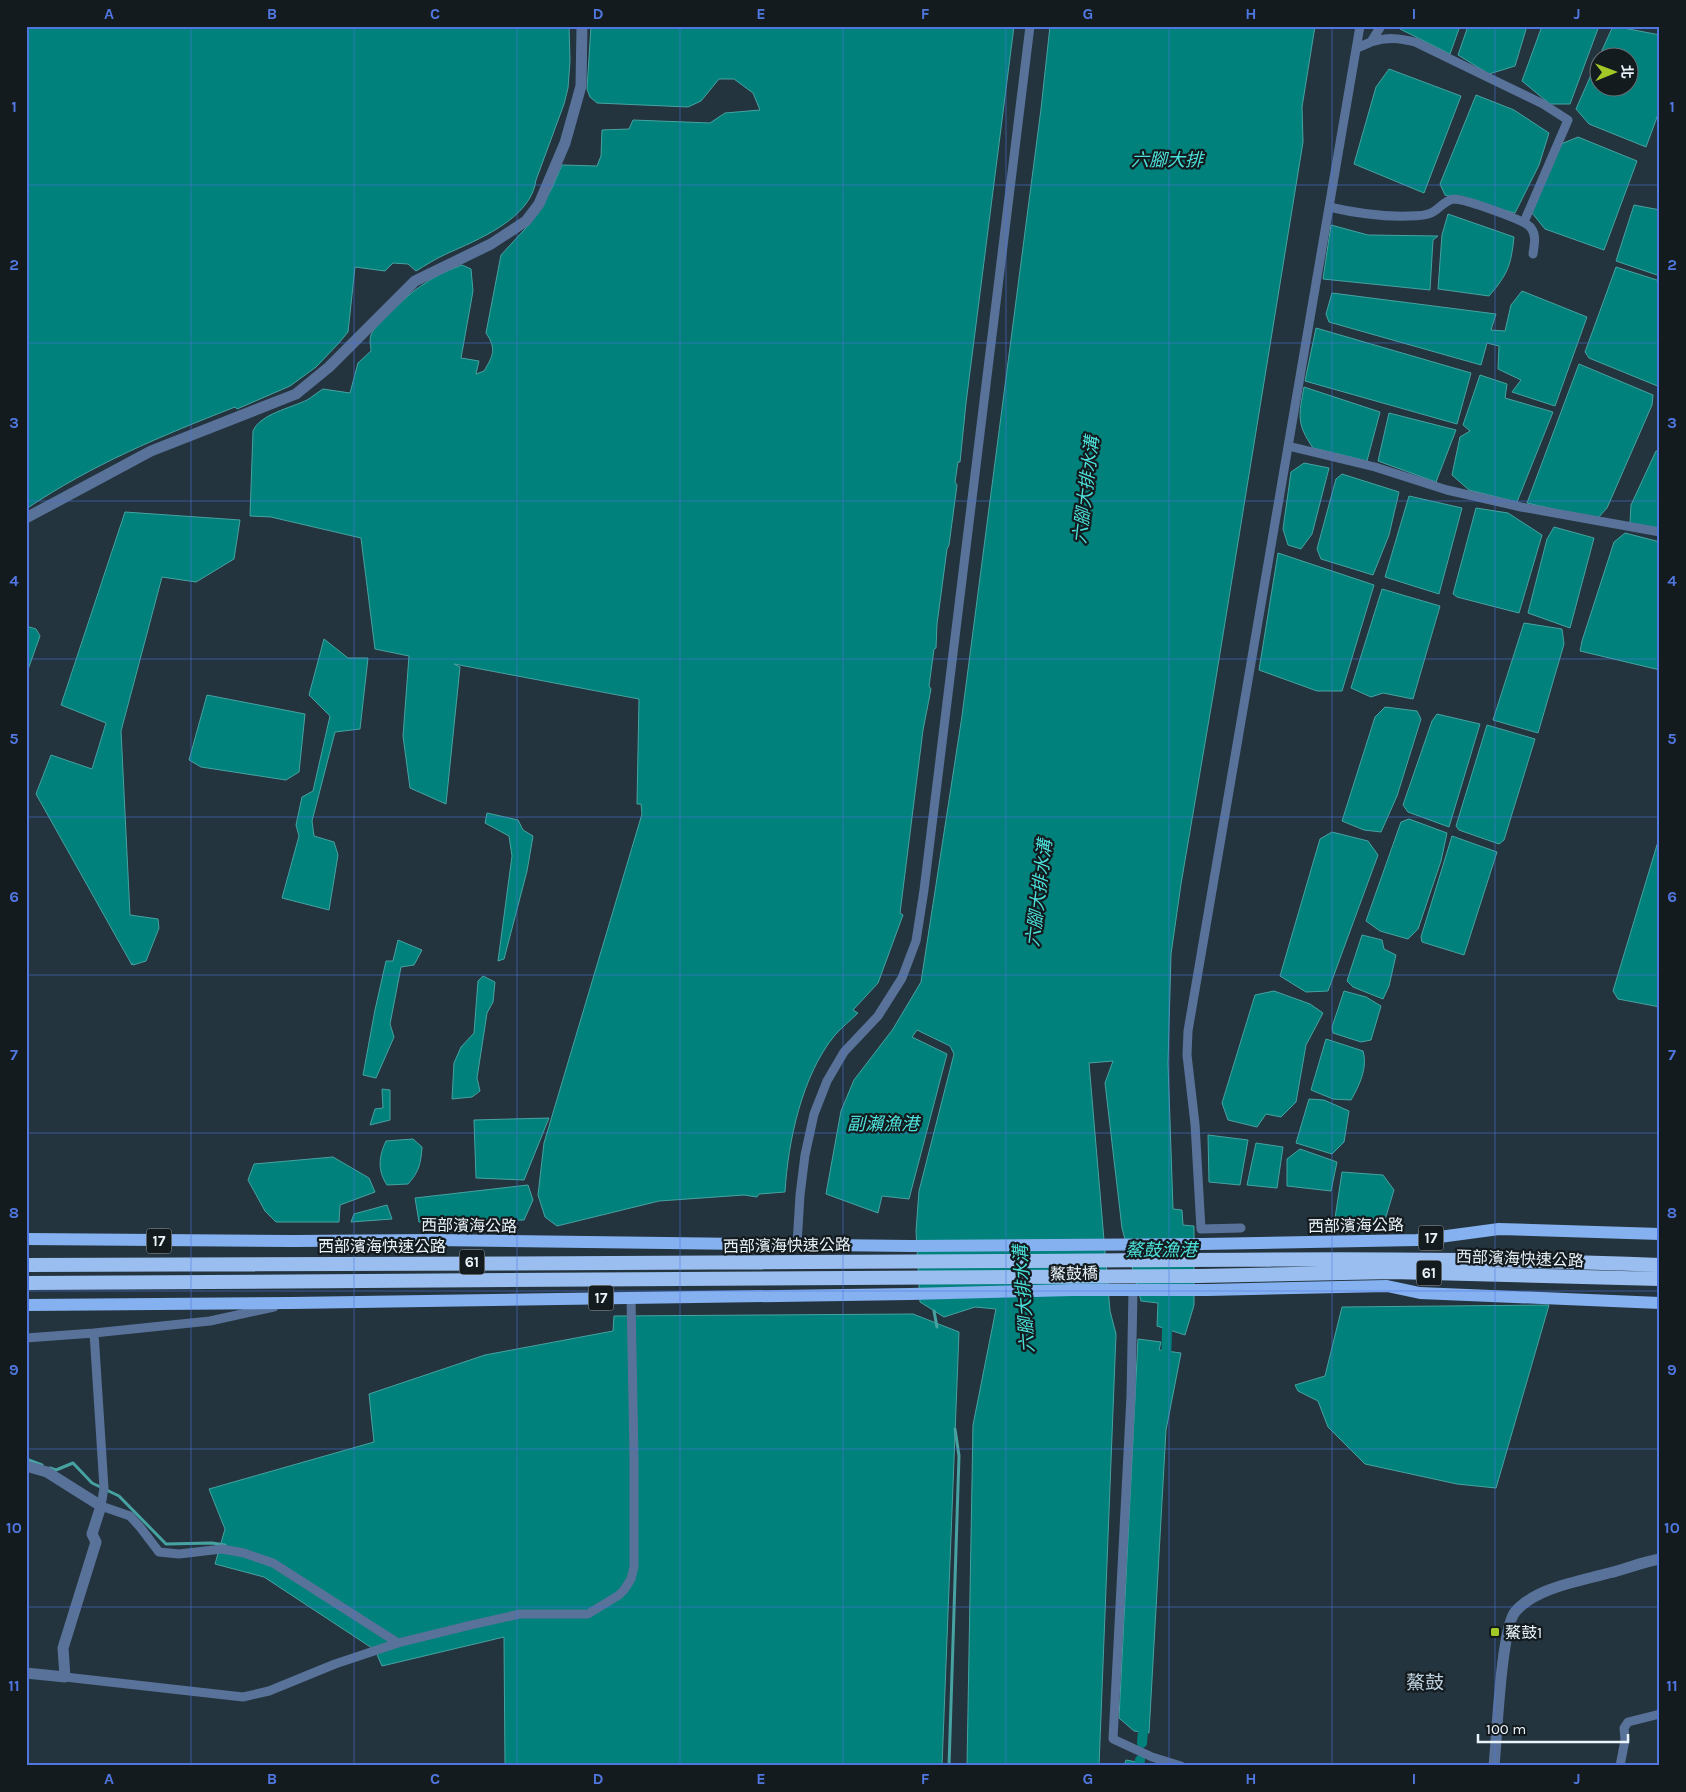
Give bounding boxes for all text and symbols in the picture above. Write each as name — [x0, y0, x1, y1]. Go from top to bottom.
text: A — [104, 4, 114, 23]
text: B — [267, 4, 277, 23]
text: C — [430, 4, 440, 23]
text: D — [593, 4, 604, 23]
text: E — [756, 4, 766, 23]
text: F — [921, 4, 930, 23]
text: G — [1083, 4, 1093, 23]
text: H — [1245, 4, 1257, 23]
text: I — [1412, 4, 1416, 23]
text: J — [1573, 4, 1581, 23]
north arrow — [1588, 48, 1638, 98]
text: 北 — [1618, 65, 1635, 79]
text: 1 — [11, 97, 17, 116]
text: 1 — [1669, 97, 1675, 116]
water label: 六腳大排 — [1131, 149, 1205, 171]
text: 2 — [9, 255, 19, 274]
text: 2 — [1667, 255, 1677, 274]
text: 3 — [9, 413, 19, 432]
text: 3 — [1667, 413, 1677, 432]
water label: 六腳大排水溝 — [1069, 432, 1104, 545]
text: 4 — [9, 571, 19, 590]
text: 4 — [1667, 571, 1677, 590]
text: 5 — [9, 729, 19, 748]
text: 5 — [1667, 729, 1677, 748]
water label: 六腳大排水溝 — [1022, 835, 1057, 948]
text: 6 — [9, 887, 19, 906]
text: 6 — [1667, 887, 1677, 906]
text: 7 — [10, 1045, 18, 1064]
text: 7 — [1668, 1045, 1676, 1064]
water label: 副瀨漁港 — [847, 1113, 922, 1135]
text: 8 — [9, 1203, 19, 1222]
text: 8 — [1667, 1203, 1677, 1222]
street label: 西部濱海公路 — [421, 1215, 517, 1236]
street label: 西部濱海公路 — [1308, 1215, 1404, 1236]
road number: 17 — [1418, 1226, 1444, 1250]
road number: 17 — [146, 1228, 172, 1254]
street label: 西部濱海快速公路 — [723, 1235, 851, 1256]
street label: 西部濱海快速公路 — [318, 1237, 446, 1256]
water label: 鰲鼓漁港 — [1125, 1239, 1200, 1261]
water label: 六腳大排水溝 — [1009, 1241, 1039, 1354]
street label: 西部濱海快速公路 — [1456, 1247, 1584, 1270]
road number: 61 — [460, 1250, 484, 1274]
road number: 61 — [1416, 1260, 1442, 1286]
street label: 鰲鼓橋 — [1050, 1264, 1098, 1283]
road number: 17 — [588, 1286, 614, 1310]
text: 9 — [9, 1360, 19, 1379]
text: 9 — [1667, 1360, 1677, 1379]
text: 10 — [6, 1518, 22, 1537]
text: 10 — [1664, 1518, 1680, 1537]
place label: 鰲鼓1 — [1505, 1623, 1542, 1642]
marker: 鰲鼓1 — [1489, 1626, 1501, 1638]
district label: 鰲鼓 — [1406, 1672, 1444, 1694]
text: 11 — [8, 1676, 20, 1695]
text: 11 — [1666, 1676, 1678, 1695]
scale bar — [1478, 1712, 1628, 1744]
text: 100 m — [1486, 1720, 1526, 1738]
text: A — [104, 1769, 114, 1788]
text: B — [267, 1769, 277, 1788]
text: C — [430, 1769, 440, 1788]
text: D — [593, 1769, 604, 1788]
text: E — [756, 1769, 766, 1788]
text: F — [921, 1769, 930, 1788]
text: G — [1083, 1769, 1093, 1788]
text: H — [1245, 1769, 1257, 1788]
text: I — [1412, 1769, 1416, 1788]
text: J — [1573, 1769, 1581, 1788]

